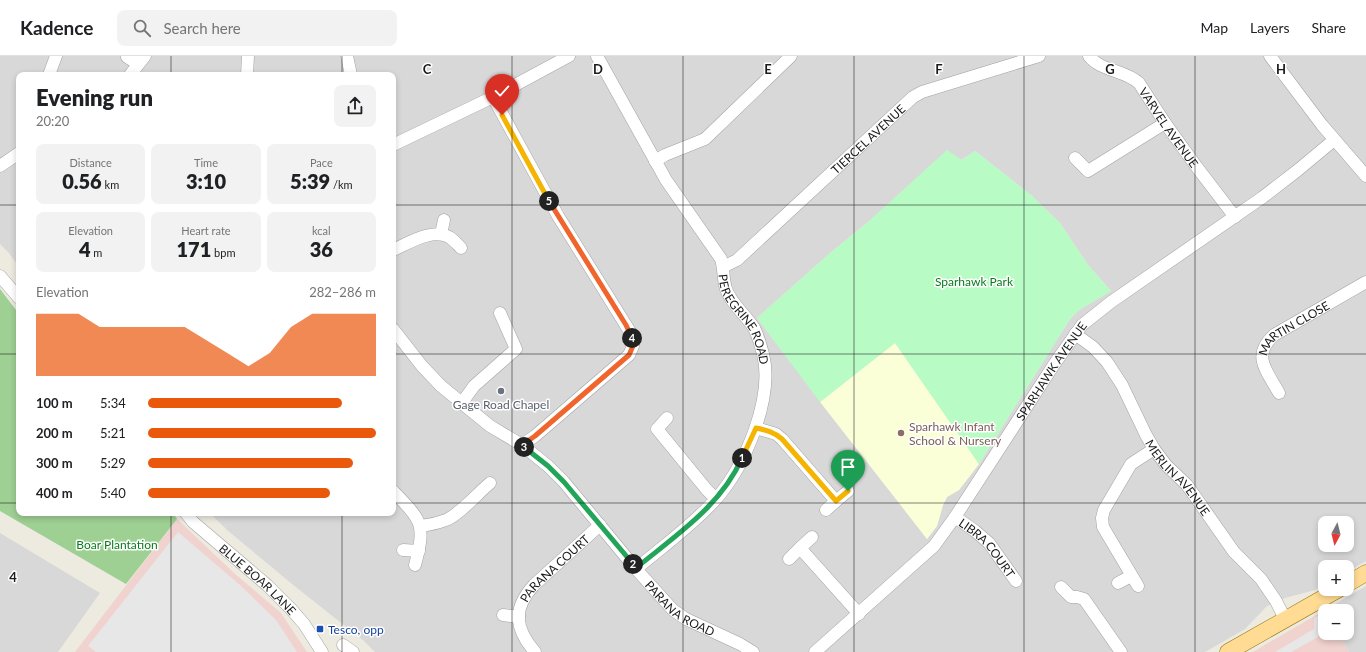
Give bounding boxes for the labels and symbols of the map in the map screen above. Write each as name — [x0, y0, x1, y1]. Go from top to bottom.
text: C — [423, 61, 432, 77]
text: D — [593, 61, 603, 77]
text: E — [764, 61, 772, 77]
text: F — [935, 61, 943, 77]
text: G — [1105, 61, 1115, 77]
text: H — [1276, 61, 1286, 77]
pin — [485, 74, 519, 115]
street label: VARVEL AVENUE — [1136, 84, 1202, 170]
street label: TIERCEL AVENUE — [828, 101, 908, 177]
pin: 5 — [539, 191, 559, 211]
street label: PEREGRINE ROAD — [716, 273, 772, 365]
park label: Sparhawk Park — [935, 274, 1014, 289]
street label: MARTIN CLOSE — [1255, 297, 1332, 357]
street label: SPARHAWK AVENUE — [1012, 318, 1090, 423]
pin: 4 — [622, 328, 642, 348]
marker: Gage Road Chapel — [496, 386, 506, 396]
place label: Gage Road Chapel — [453, 397, 549, 412]
place label: Sparhawk Infant School & Nursery — [909, 419, 1002, 448]
marker: Sparhawk Infant School & Nursery — [896, 428, 906, 438]
pin: 3 — [514, 437, 534, 457]
street label: MERLIN AVENUE — [1143, 437, 1214, 518]
pin: 1 — [732, 448, 752, 468]
pin — [831, 450, 865, 491]
street label: LIBRA COURT — [956, 515, 1018, 580]
north arrow — [1318, 516, 1354, 552]
street label: PARANA COURT — [516, 531, 592, 604]
park label: Boar Plantation — [76, 537, 158, 552]
street label: BLUE BOAR LANE — [216, 540, 300, 618]
pin: 2 — [623, 554, 643, 574]
text: 4 — [9, 569, 17, 585]
street label: PARANA ROAD — [642, 577, 717, 639]
place label: Tesco, opp — [328, 622, 384, 637]
marker: Tesco, opp — [315, 624, 325, 634]

